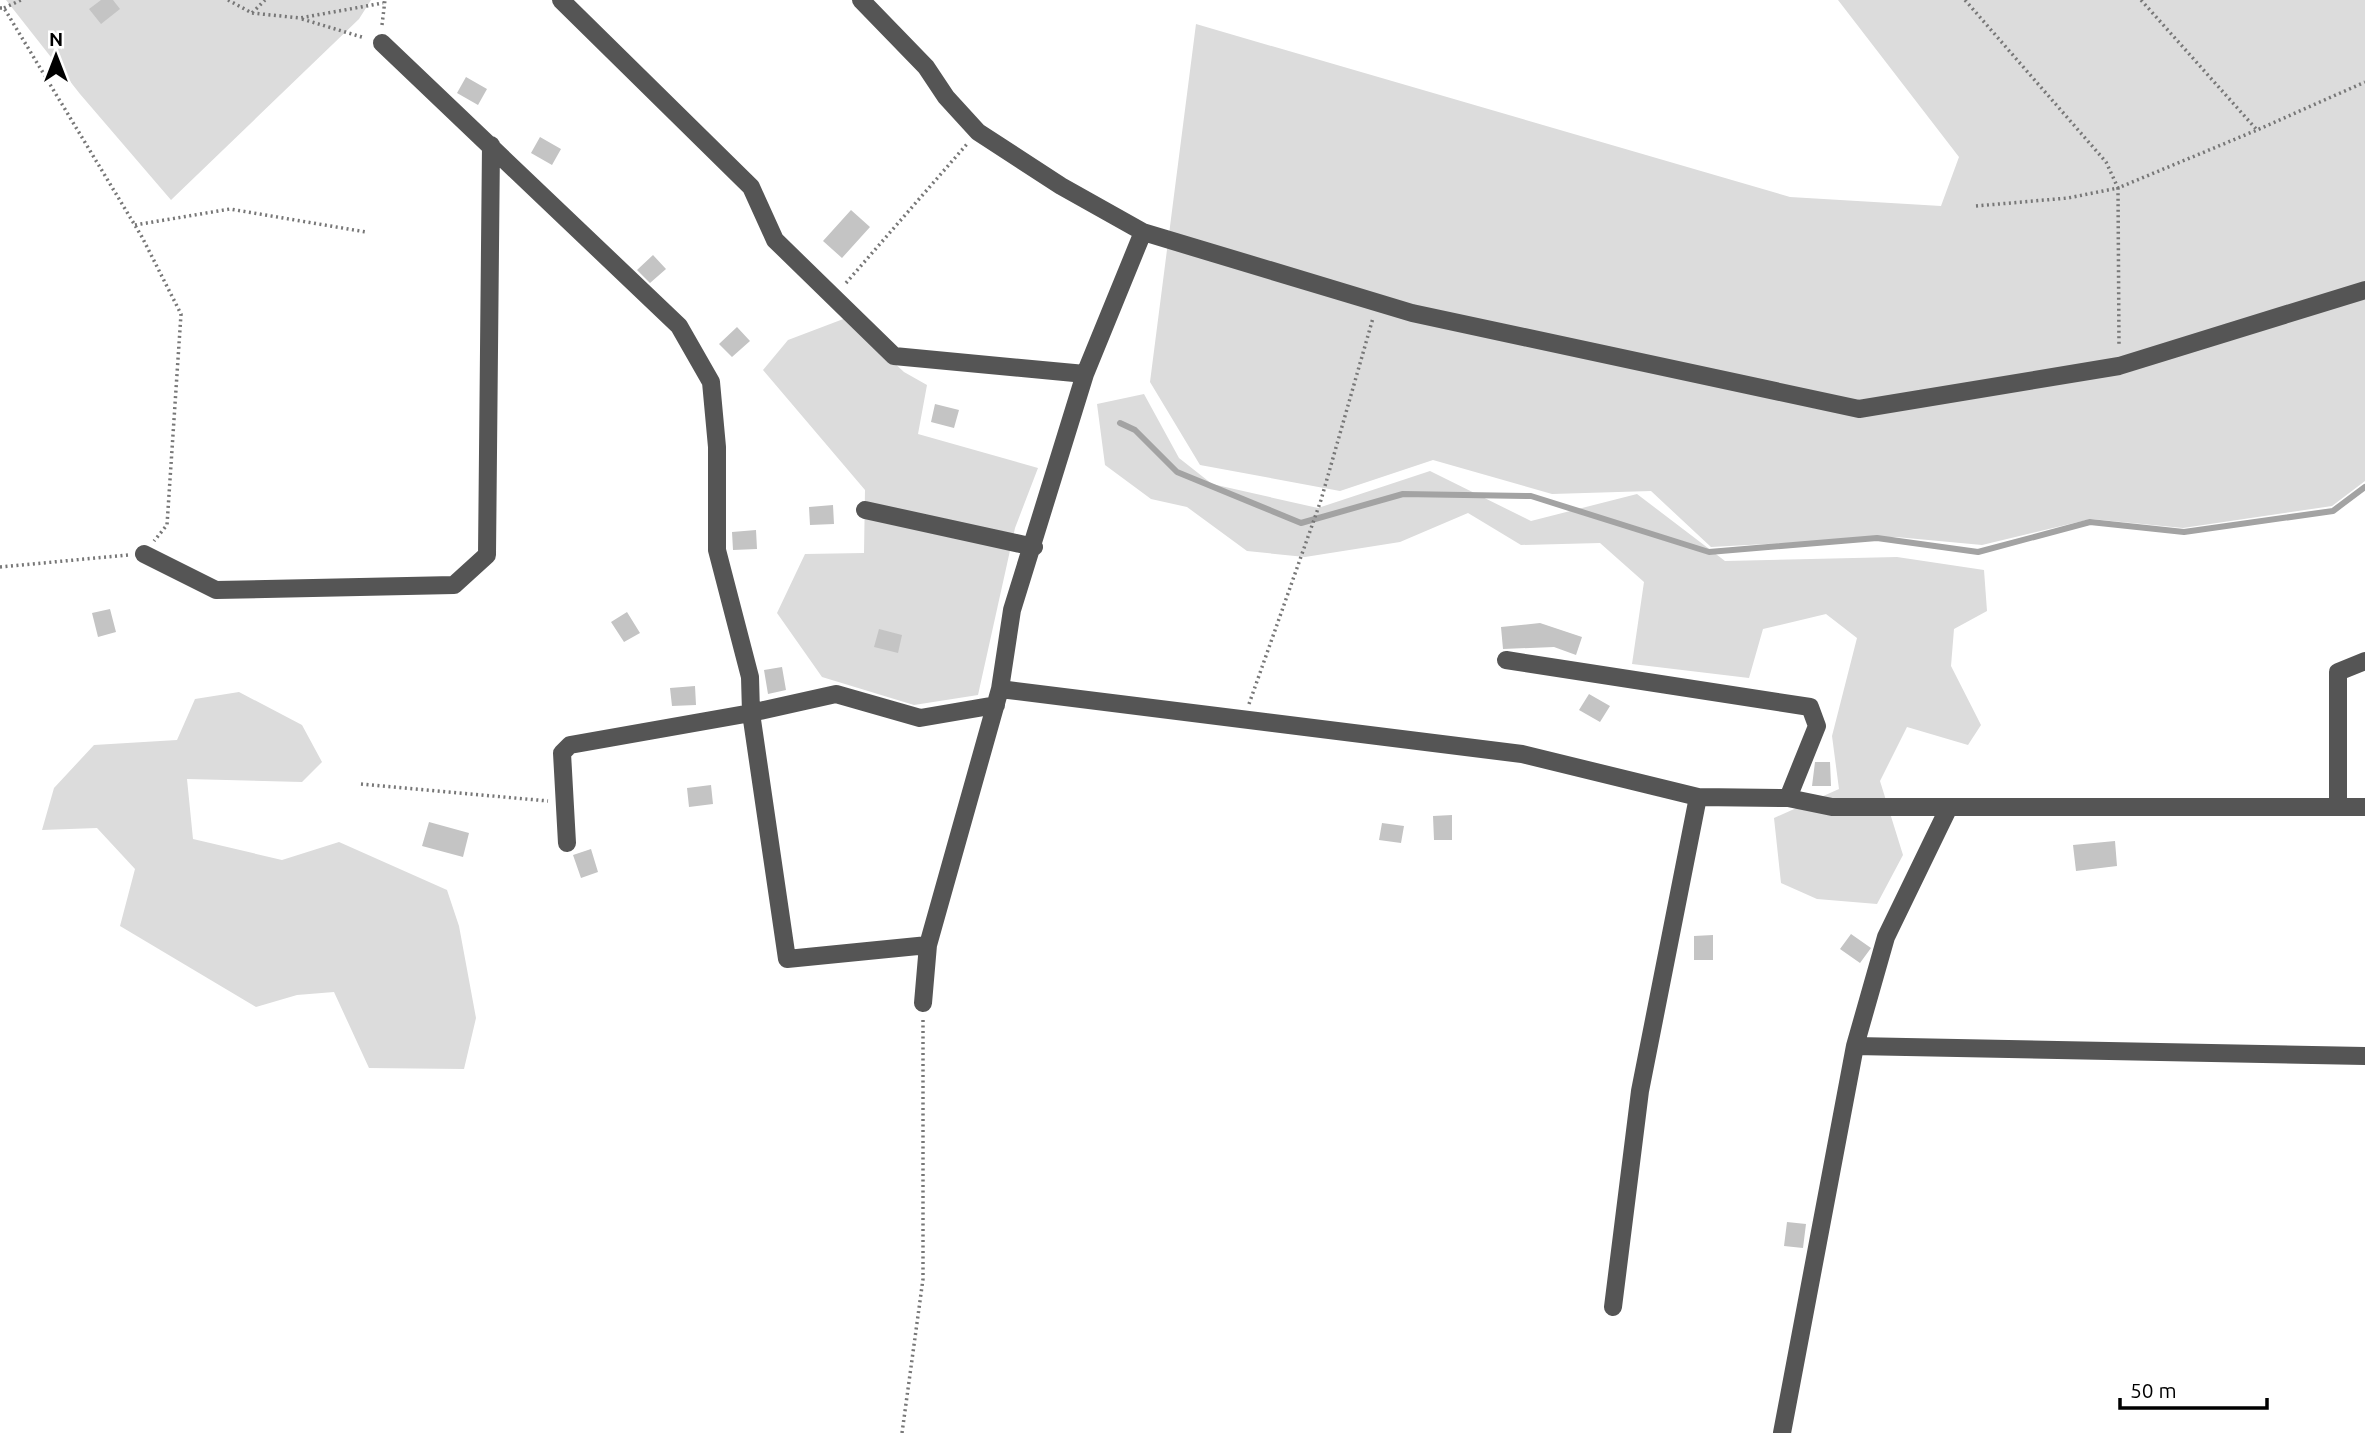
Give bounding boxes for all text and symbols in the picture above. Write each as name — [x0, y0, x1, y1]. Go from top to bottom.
north arrow — [21, 21, 91, 91]
text: N — [49, 28, 63, 50]
scale bar — [2120, 1366, 2267, 1410]
text: 50 m — [2130, 1378, 2177, 1402]

